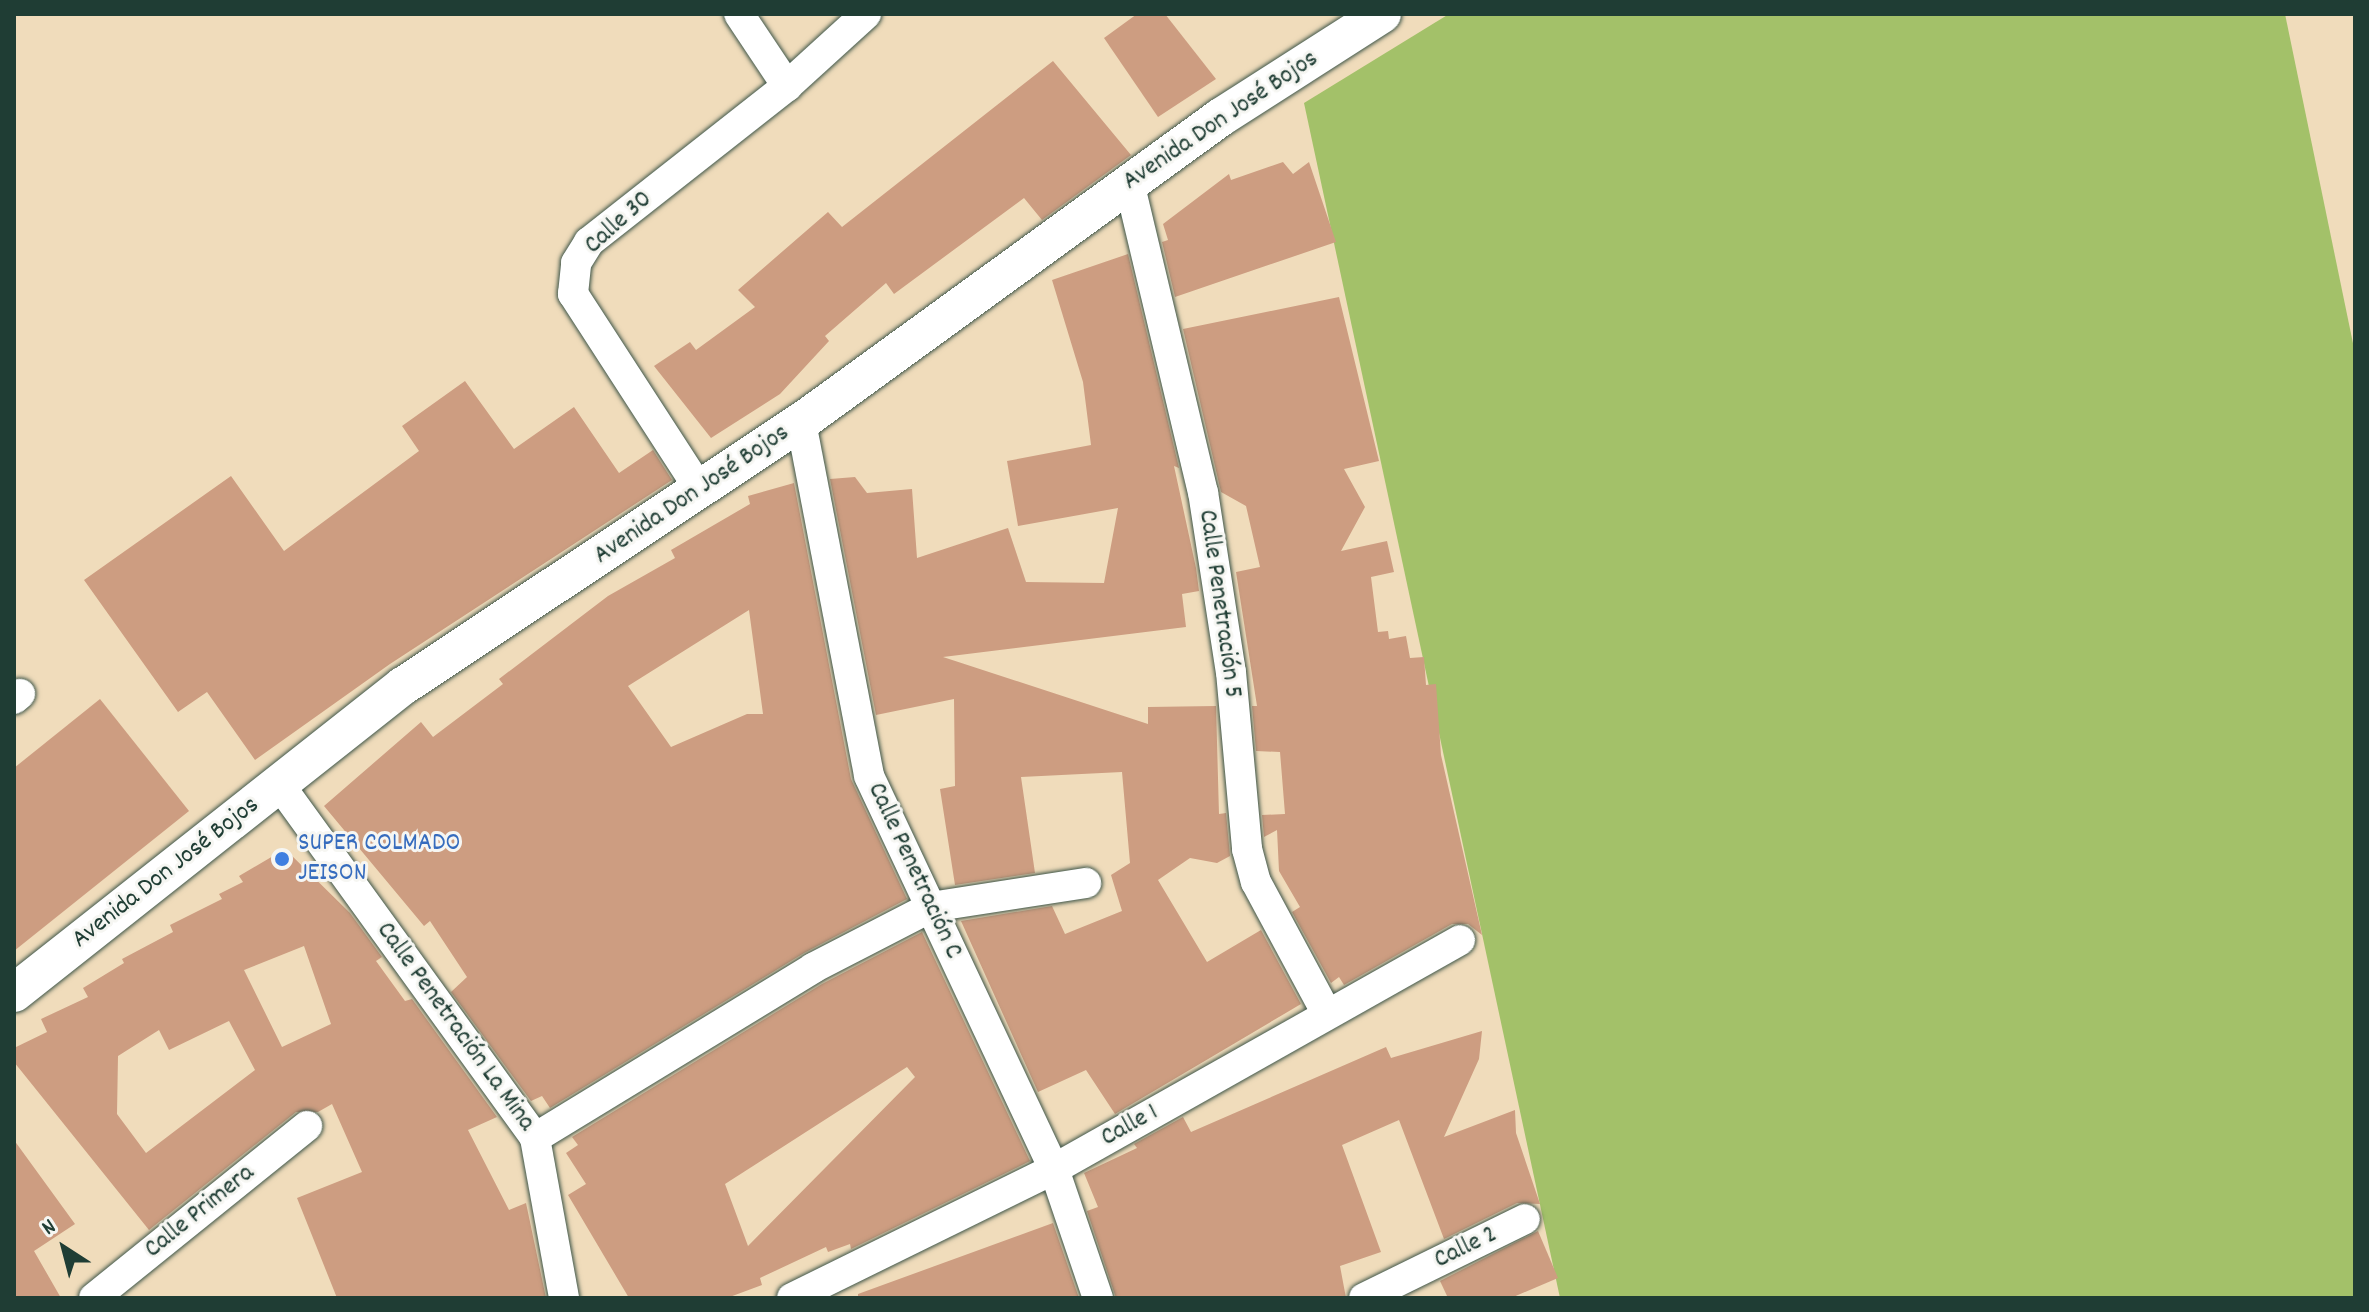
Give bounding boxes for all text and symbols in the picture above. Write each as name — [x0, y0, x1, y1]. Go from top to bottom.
street label: Avenida Don José Bojos — [1117, 44, 1325, 198]
street label: Calle 30 — [579, 184, 659, 262]
street label: Avenida Don José Bojos — [588, 418, 796, 572]
street label: Calle Penetración 5 — [1190, 508, 1248, 700]
street label: Calle Penetración C — [860, 778, 968, 964]
street label: Avenida Don José Bojos — [66, 790, 266, 956]
place label: SUPER COLMADO JEISON — [298, 828, 460, 890]
marker: SUPER COLMADO JEISON — [273, 850, 291, 868]
street label: Calle Penetración La Mina — [369, 916, 541, 1138]
street label: Calle 1 — [1096, 1098, 1164, 1154]
street label: Calle Primera — [139, 1158, 261, 1266]
north arrow — [24, 1208, 104, 1288]
text: N — [36, 1212, 63, 1244]
street label: Calle 2 — [1429, 1219, 1503, 1277]

